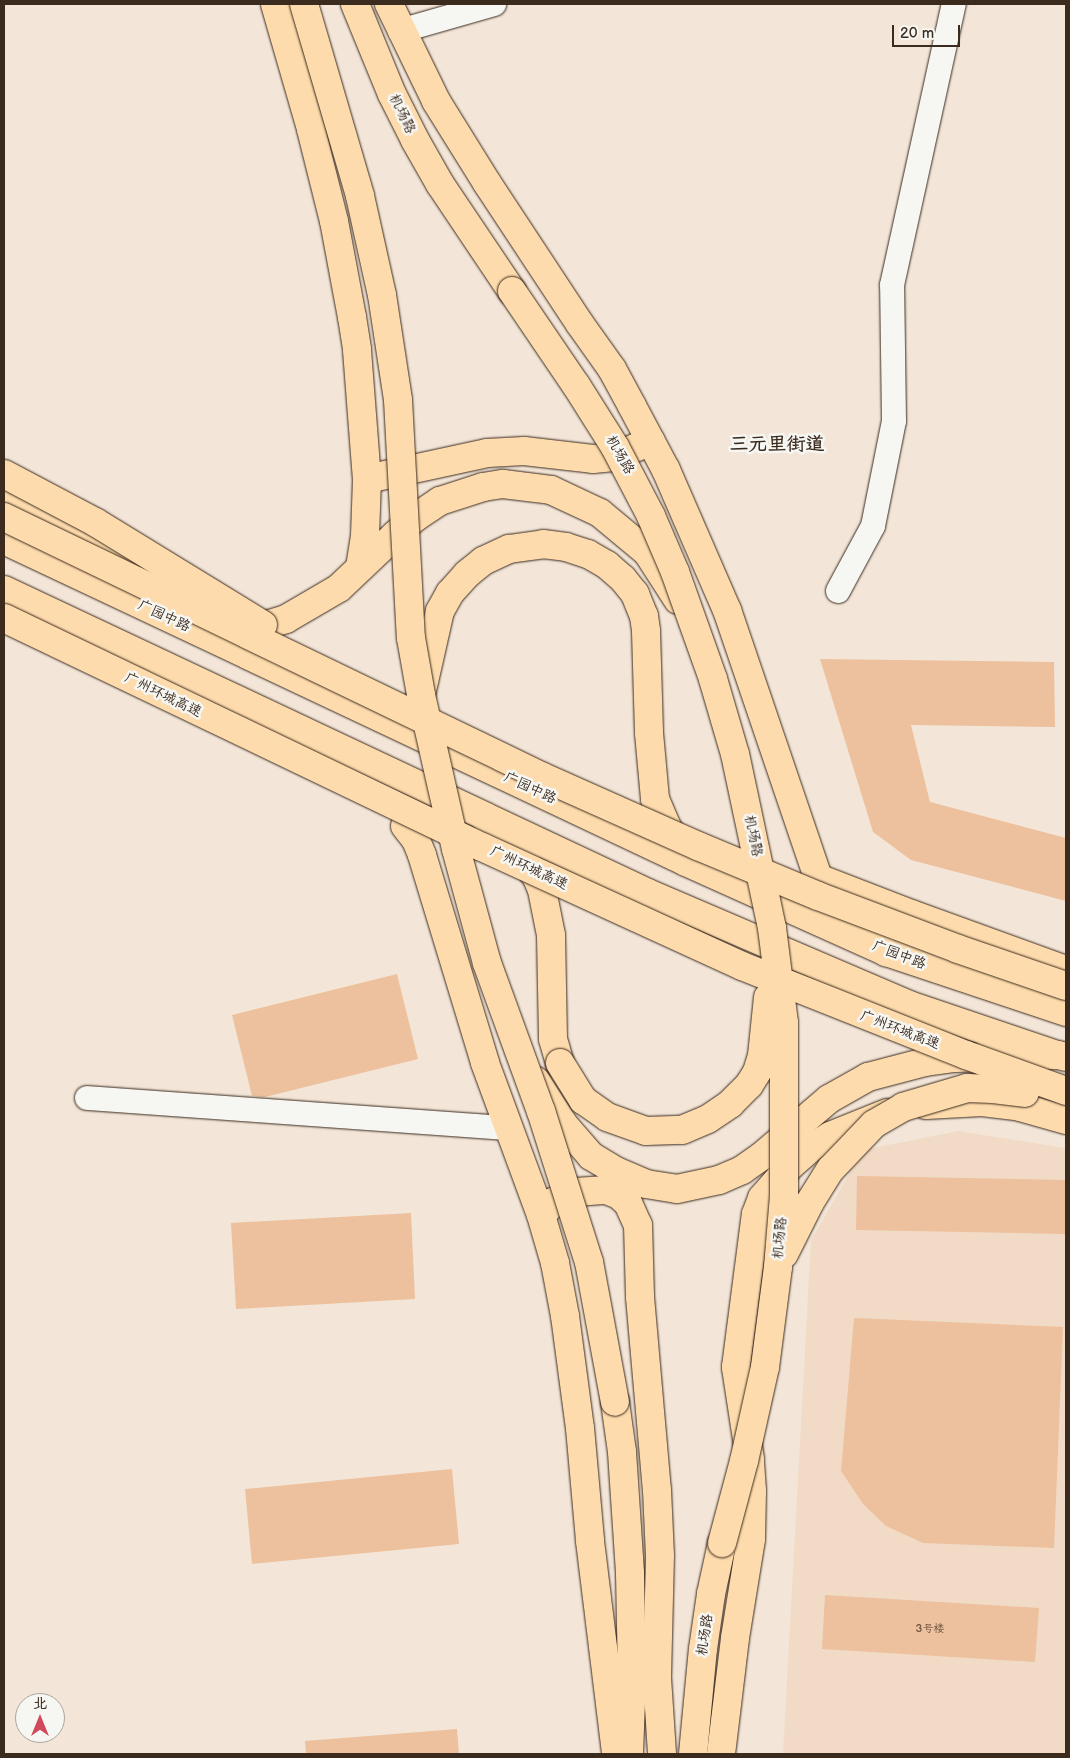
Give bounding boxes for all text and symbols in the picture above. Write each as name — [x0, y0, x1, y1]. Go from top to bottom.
scale bar — [895, 15, 962, 47]
text: 20 m — [900, 24, 934, 43]
street label: 机场路 — [385, 91, 419, 137]
street label: 机场路 — [602, 433, 638, 477]
district label: 三元里街道 — [730, 434, 824, 456]
street label: 广园中路 — [135, 597, 193, 635]
street label: 广州环城高速 — [122, 669, 204, 721]
street label: 广园中路 — [501, 769, 559, 807]
street label: 机场路 — [740, 814, 766, 858]
street label: 广州环城高速 — [487, 843, 571, 893]
street label: 广园中路 — [870, 937, 928, 973]
street label: 广州环城高速 — [858, 1007, 942, 1053]
street label: 机场路 — [770, 1216, 790, 1260]
street label: 机场路 — [694, 1613, 716, 1657]
house number: 3号楼 — [916, 1622, 944, 1636]
north arrow — [15, 1693, 65, 1743]
text: 北 — [33, 1695, 47, 1712]

